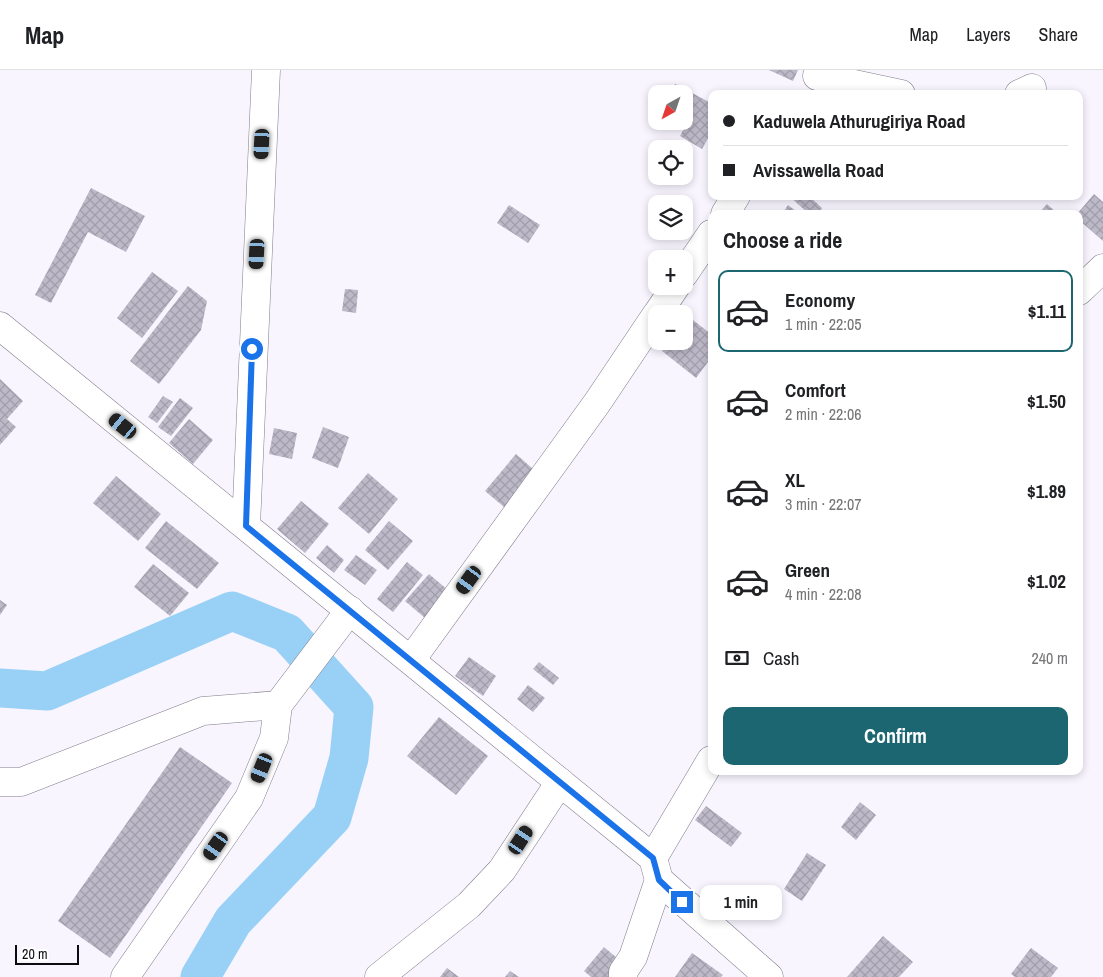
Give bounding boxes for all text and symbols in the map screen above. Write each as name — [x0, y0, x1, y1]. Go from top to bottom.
text: Map — [25, 19, 64, 51]
text: Map — [910, 22, 938, 47]
text: Layers — [966, 22, 1011, 47]
text: Share — [1039, 22, 1078, 47]
north arrow — [648, 85, 692, 130]
map controls — [648, 85, 693, 350]
text: Kaduwela Athurugiriya Road — [753, 108, 965, 134]
car — [253, 129, 270, 159]
button: locate — [648, 140, 693, 185]
text: Avissawella Road — [753, 157, 884, 183]
button: layers — [648, 195, 693, 240]
text: Choose a ride — [723, 225, 842, 255]
car — [248, 239, 265, 269]
button: + — [648, 250, 693, 295]
text: Economy — [785, 287, 855, 313]
icon: car — [725, 289, 770, 334]
text: $1.11 — [1028, 298, 1066, 324]
button: − — [648, 305, 693, 350]
text: 1 min · 22:05 — [785, 313, 862, 335]
route start — [241, 338, 263, 360]
text: Comfort — [785, 377, 846, 403]
icon: car — [725, 379, 770, 424]
text: $1.50 — [1027, 388, 1066, 414]
text: 2 min · 22:06 — [785, 403, 862, 425]
car — [106, 411, 139, 441]
text: XL — [785, 467, 805, 493]
icon: car — [725, 469, 770, 514]
text: $1.89 — [1027, 478, 1066, 504]
text: 3 min · 22:07 — [785, 493, 862, 515]
text: Green — [785, 557, 830, 583]
icon: car — [725, 559, 770, 604]
car — [454, 563, 483, 597]
text: $1.02 — [1027, 568, 1066, 594]
text: 4 min · 22:08 — [785, 583, 862, 605]
icon: cash — [723, 644, 751, 672]
text: Cash — [763, 645, 799, 671]
text: 240 m — [1032, 647, 1068, 669]
button: Confirm — [723, 707, 1068, 765]
car — [249, 751, 274, 785]
car — [506, 823, 535, 857]
car — [201, 829, 230, 863]
callout: 1 min — [700, 884, 782, 920]
route end — [671, 891, 693, 913]
text: 1 min — [724, 891, 758, 913]
scale bar — [15, 942, 79, 965]
text: 20 m — [22, 945, 48, 963]

